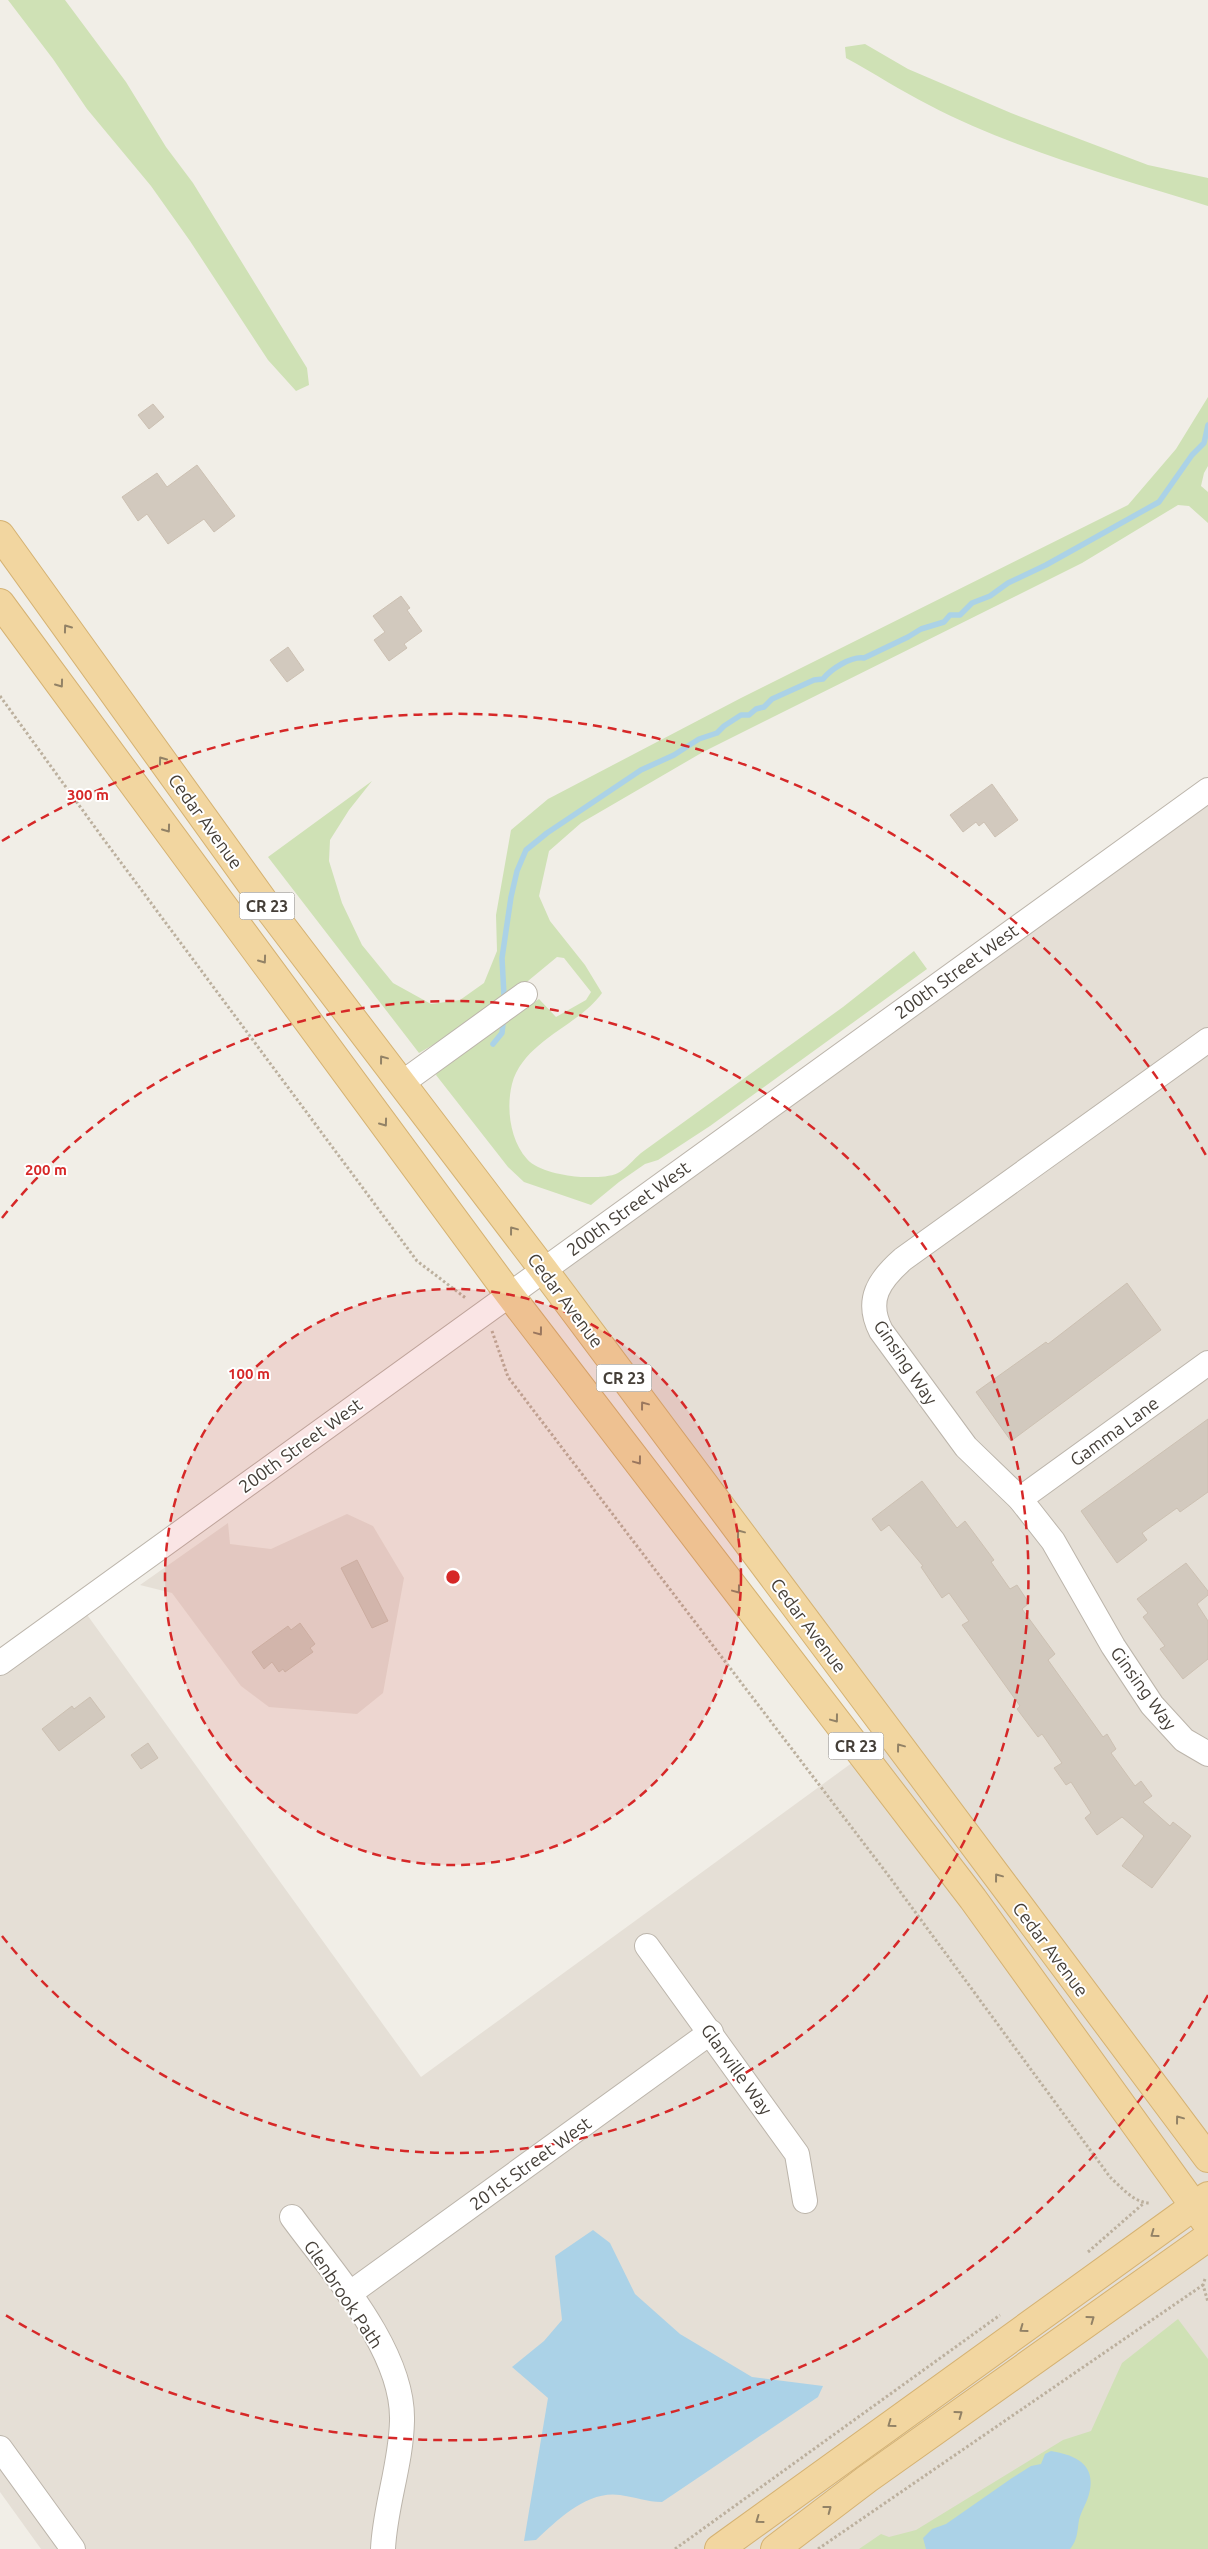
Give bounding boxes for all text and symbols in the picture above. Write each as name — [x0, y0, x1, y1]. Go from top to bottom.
one-way arrow — [64, 624, 73, 634]
one-way arrow — [54, 678, 63, 688]
one-way arrow — [159, 756, 168, 766]
street label: Cedar Avenue — [165, 770, 247, 872]
text: 300 m — [67, 786, 109, 803]
one-way arrow — [161, 823, 170, 833]
road number: CR 23 — [240, 892, 294, 919]
street label: 200th Street West — [890, 920, 1022, 1022]
one-way arrow — [257, 954, 266, 964]
one-way arrow — [381, 1056, 389, 1065]
one-way arrow — [378, 1117, 386, 1126]
street label: 200th Street West — [562, 1157, 694, 1259]
text: 200 m — [25, 1161, 67, 1178]
one-way arrow — [510, 1226, 519, 1236]
street label: Cedar Avenue — [524, 1249, 608, 1351]
street label: Ginsing Way — [870, 1316, 942, 1408]
one-way arrow — [533, 1326, 542, 1336]
text: 100 m — [228, 1365, 270, 1382]
road number: CR 23 — [596, 1365, 652, 1392]
street label: Gamma Lane — [1066, 1392, 1162, 1470]
street label: 200th Street West — [234, 1394, 366, 1496]
one-way arrow — [641, 1401, 650, 1411]
one-way arrow — [632, 1455, 640, 1464]
one-way arrow — [737, 1529, 746, 1539]
centre of rings — [444, 1568, 462, 1586]
street label: Cedar Avenue — [767, 1574, 851, 1676]
one-way arrow — [731, 1584, 739, 1593]
street label: Ginsing Way — [1107, 1643, 1181, 1734]
one-way arrow — [830, 1713, 838, 1722]
road number: CR 23 — [828, 1732, 884, 1760]
one-way arrow — [897, 1743, 906, 1753]
one-way arrow — [995, 1874, 1003, 1883]
street label: Cedar Avenue — [1009, 1898, 1093, 2000]
street label: Glanville Way — [697, 2020, 777, 2118]
street label: 201st Street West — [465, 2112, 595, 2214]
one-way arrow — [1176, 2115, 1185, 2125]
one-way arrow — [1150, 2228, 1160, 2237]
street label: Glenbrook Path — [301, 2236, 387, 2352]
one-way arrow — [1085, 2316, 1095, 2325]
one-way arrow — [1019, 2323, 1028, 2332]
one-way arrow — [953, 2411, 963, 2420]
one-way arrow — [888, 2419, 897, 2427]
one-way arrow — [822, 2506, 832, 2515]
one-way arrow — [755, 2514, 765, 2523]

